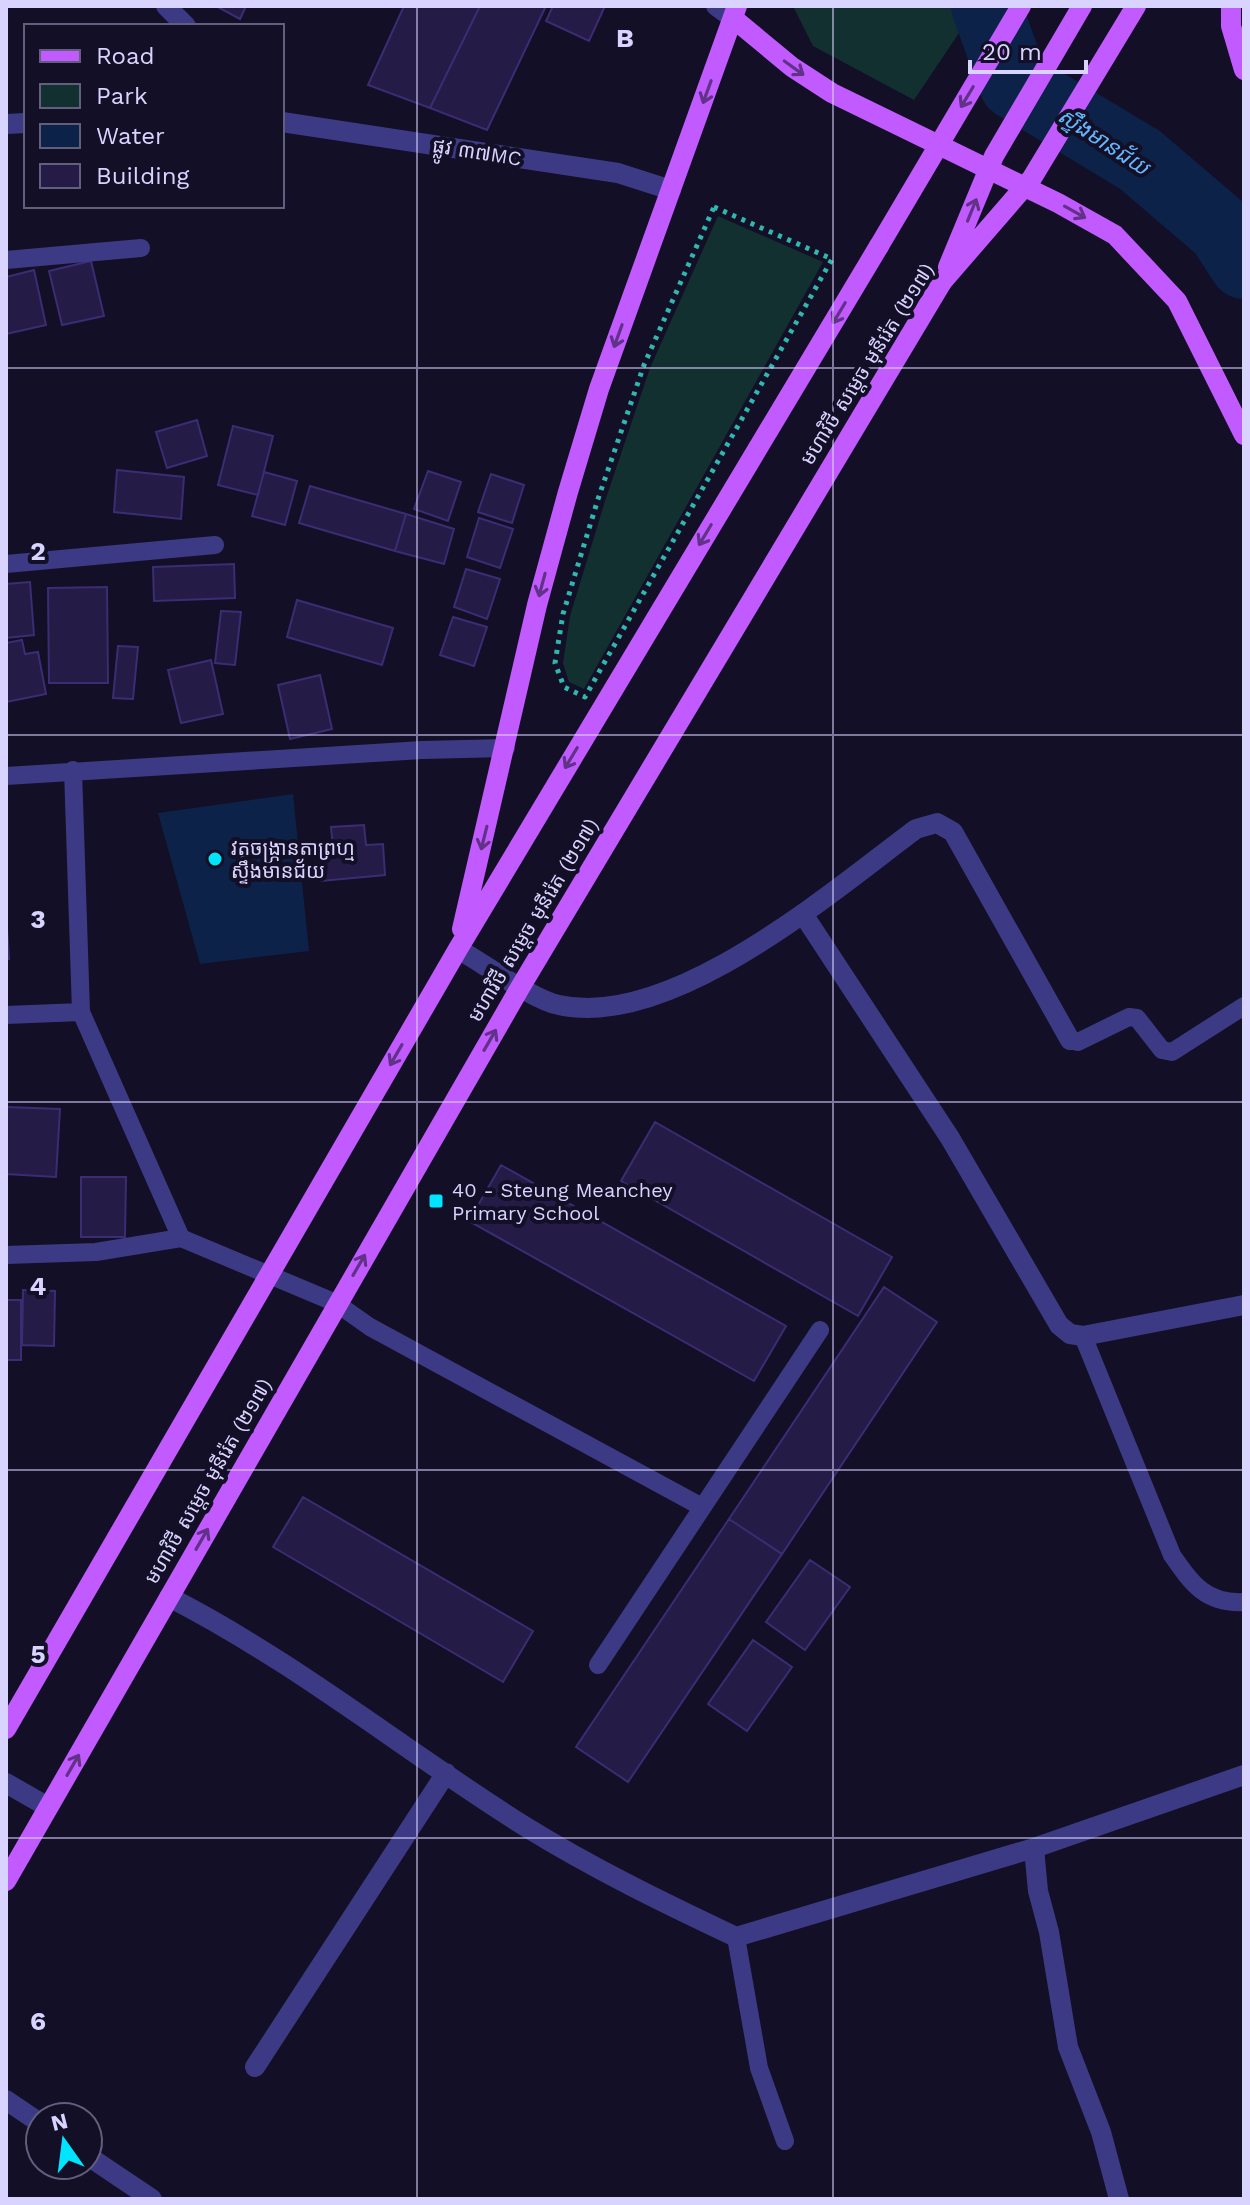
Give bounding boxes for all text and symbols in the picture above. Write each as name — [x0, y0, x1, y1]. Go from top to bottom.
text: B — [616, 23, 634, 53]
legend — [24, 24, 284, 208]
scale bar — [970, 24, 1086, 74]
text: 20 m — [982, 38, 1042, 66]
text: Road — [96, 42, 155, 70]
one-way arrow — [783, 59, 805, 76]
one-way arrow — [699, 79, 713, 104]
text: Park — [96, 82, 148, 110]
one-way arrow — [959, 85, 975, 108]
water label: ស្ទឹងមានជ័យ — [1053, 102, 1156, 183]
text: Water — [96, 122, 165, 150]
street label: ផ្លូវ ៣៧MC — [430, 133, 523, 178]
text: Building — [96, 162, 189, 190]
one-way arrow — [965, 198, 980, 223]
one-way arrow — [1063, 204, 1086, 220]
street label: មហាវិថី សម្តេច មុនីរ៉េត (២១៧) — [795, 259, 940, 470]
one-way arrow — [830, 301, 846, 324]
one-way arrow — [610, 323, 625, 348]
one-way arrow — [696, 523, 712, 546]
text: 2 — [30, 536, 46, 566]
one-way arrow — [534, 571, 549, 597]
one-way arrow — [563, 746, 579, 769]
street label: មហាវិថី សម្តេច មុនីរ៉េត (២១៧) — [462, 814, 605, 1027]
one-way arrow — [476, 825, 491, 851]
place label: វត្តចង្ក្រានតាព្រហ្ម ស្ទឹងមានជ័យ — [231, 836, 355, 884]
marker: វត្តចង្ក្រានតាព្រហ្ម ស្ទឹងមានជ័យ — [206, 850, 224, 868]
text: 3 — [30, 904, 46, 934]
one-way arrow — [482, 1029, 498, 1052]
one-way arrow — [388, 1042, 403, 1066]
place label: 40 - Steung Meanchey Primary School — [452, 1178, 673, 1225]
marker: 40 - Steung Meanchey Primary School — [427, 1192, 445, 1210]
one-way arrow — [351, 1254, 367, 1277]
text: 4 — [30, 1271, 47, 1301]
street label: មហាវិថី សម្តេច មុនីរ៉េត (២១៧) — [139, 1374, 278, 1589]
one-way arrow — [194, 1528, 210, 1551]
text: 5 — [30, 1639, 46, 1669]
one-way arrow — [65, 1754, 81, 1777]
text: 6 — [30, 2006, 46, 2036]
north arrow — [24, 2101, 104, 2181]
text: N — [48, 2108, 70, 2136]

